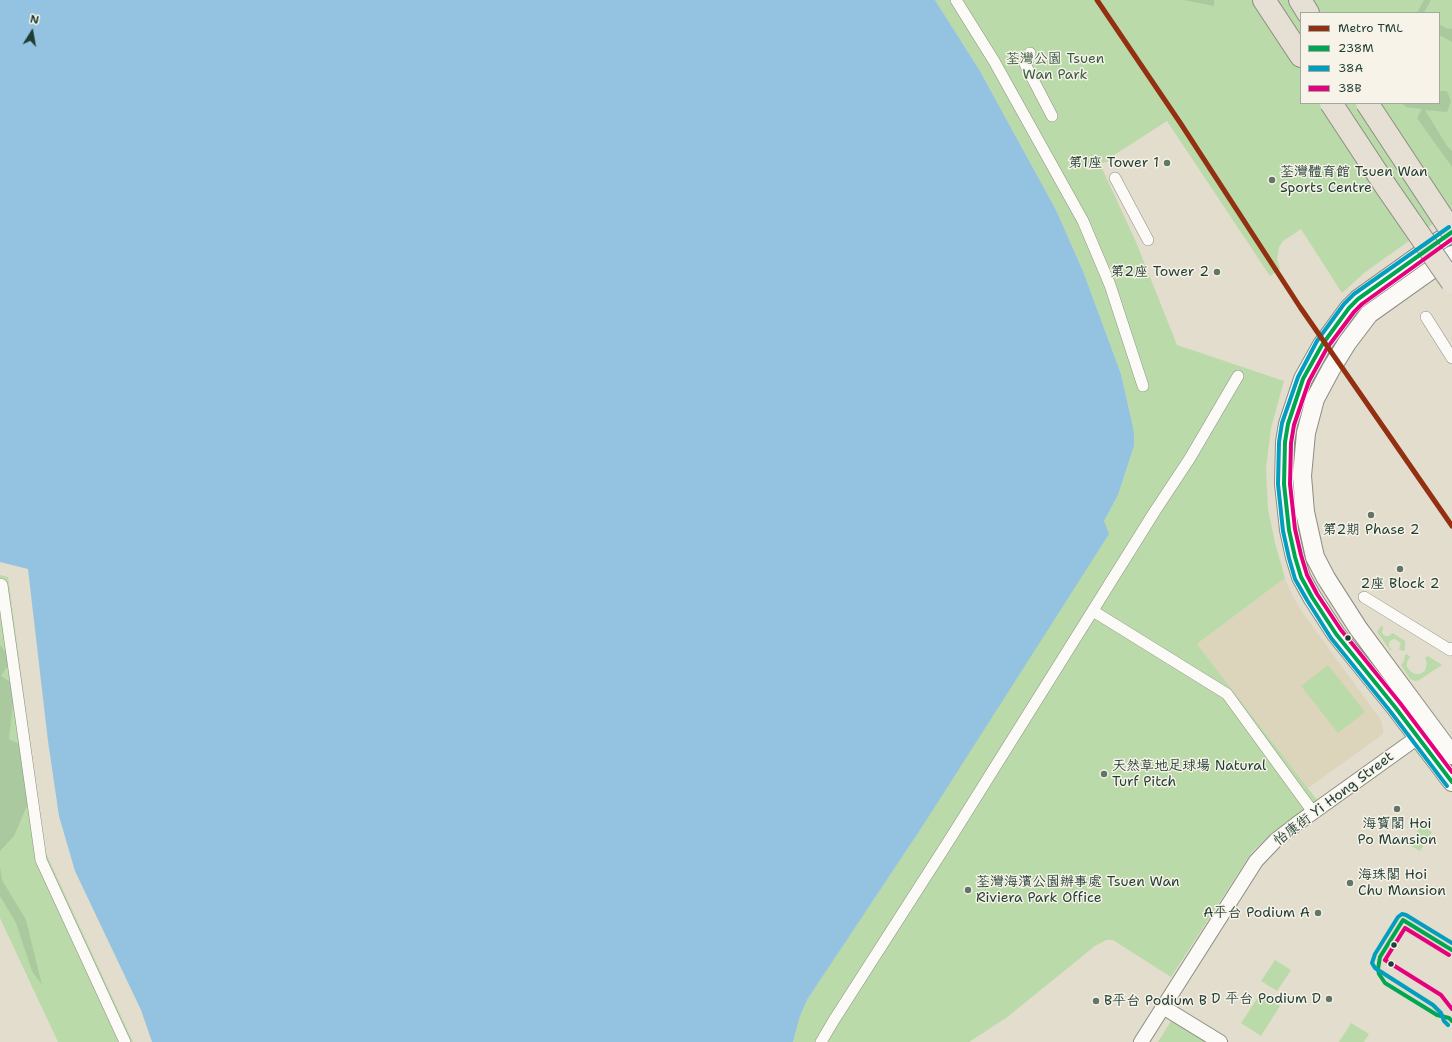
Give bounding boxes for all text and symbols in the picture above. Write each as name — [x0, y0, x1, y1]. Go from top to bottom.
north arrow — [12, 12, 52, 52]
text: N — [29, 12, 40, 28]
legend — [1300, 12, 1440, 104]
text: Metro TML — [1338, 20, 1403, 36]
text: 238M — [1338, 40, 1374, 56]
park label: 荃灣公園 Tsuen Wan Park — [1006, 51, 1104, 84]
text: 38A — [1338, 60, 1363, 76]
text: 38B — [1338, 80, 1362, 96]
place label: 第1座 Tower 1 — [1068, 155, 1159, 171]
marker: 第1座 Tower 1 — [1162, 158, 1172, 168]
place label: 荃灣體育館 Tsuen Wan Sports Centre — [1280, 164, 1428, 196]
marker: 荃灣體育館 Tsuen Wan Sports Centre — [1267, 175, 1277, 185]
place label: 第2座 Tower 2 — [1110, 264, 1209, 280]
marker: 第2座 Tower 2 — [1212, 267, 1222, 277]
marker: 第2期 Phase 2 — [1366, 510, 1376, 520]
place label: 第2期 Phase 2 — [1323, 522, 1419, 538]
marker: 2座 Block 2 — [1395, 564, 1405, 574]
place label: 2座 Block 2 — [1360, 576, 1440, 592]
unlabelled marker — [1343, 633, 1353, 643]
street label: 怡康街 Yi Hong Street — [1271, 749, 1397, 849]
place label: 天然草地足球場 Natural Turf Pitch — [1112, 758, 1266, 790]
marker: 天然草地足球場 Natural Turf Pitch — [1099, 769, 1109, 779]
marker: 海寶閣 Hoi Po Mansion — [1392, 804, 1402, 814]
place label: 海寶閣 Hoi Po Mansion — [1358, 816, 1436, 848]
place label: 海珠閣 Hoi Chu Mansion — [1358, 867, 1446, 900]
place label: 荃灣海濱公園辦事處 Tsuen Wan Riviera Park Office — [976, 874, 1180, 906]
marker: 海珠閣 Hoi Chu Mansion — [1345, 878, 1355, 888]
marker: 荃灣海濱公園辦事處 Tsuen Wan Riviera Park Office — [963, 885, 973, 895]
place label: A平台 Podium A — [1203, 905, 1310, 921]
marker: A平台 Podium A — [1313, 908, 1323, 918]
unlabelled marker — [1389, 940, 1399, 950]
unlabelled marker — [1386, 959, 1396, 969]
place label: D 平台 Podium D — [1211, 991, 1321, 1007]
place label: B平台 Podium B — [1104, 993, 1207, 1009]
marker: D 平台 Podium D — [1324, 994, 1334, 1004]
marker: B平台 Podium B — [1091, 996, 1101, 1006]

